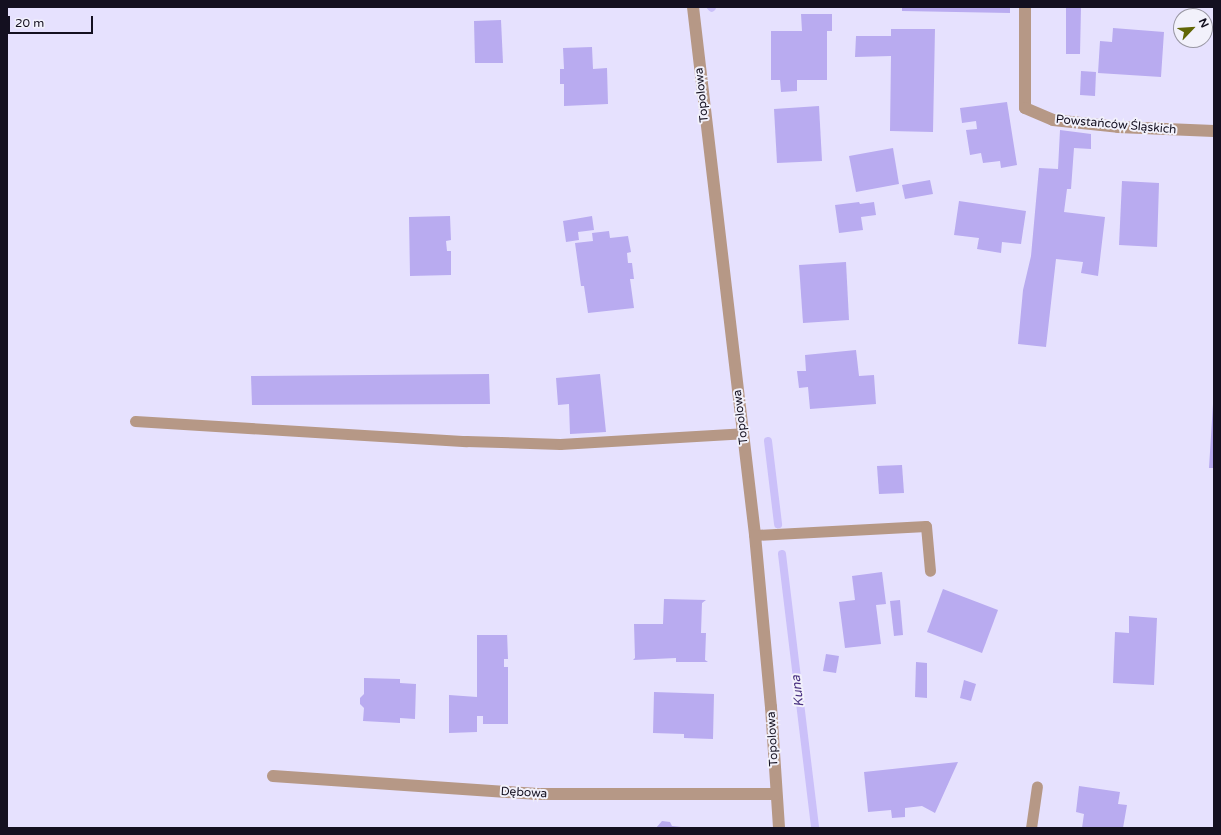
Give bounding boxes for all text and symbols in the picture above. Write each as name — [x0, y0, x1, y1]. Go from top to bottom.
scale bar — [10, 8, 95, 34]
north arrow — [1173, 8, 1213, 48]
text: 20 m — [15, 16, 44, 30]
text: N — [1196, 16, 1211, 30]
street label: Topolowa — [692, 67, 712, 123]
street label: Powstańców Śląskich — [1055, 113, 1177, 137]
street label: Topolowa — [730, 389, 752, 445]
water label: Kuna — [788, 674, 808, 708]
street label: Topolowa — [764, 711, 782, 767]
street label: Dębowa — [500, 785, 548, 801]

